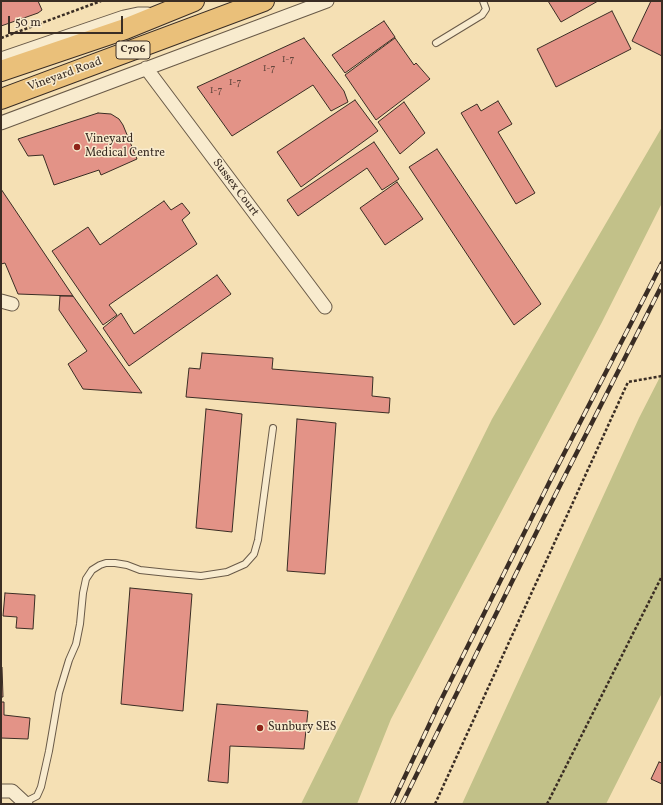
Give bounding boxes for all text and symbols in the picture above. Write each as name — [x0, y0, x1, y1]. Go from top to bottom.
scale bar — [10, 8, 125, 34]
text: 50 m — [15, 15, 41, 31]
road number: C706 — [116, 41, 150, 59]
house number: 1-7 — [282, 54, 294, 66]
street label: Vineyard Road — [26, 55, 104, 95]
house number: 1-7 — [263, 63, 275, 75]
house number: 1-7 — [229, 77, 241, 89]
house number: 1-7 — [210, 85, 222, 97]
place label: Vineyard Medical Centre — [85, 133, 165, 161]
marker: Vineyard Medical Centre — [72, 142, 82, 152]
street label: Sussex Court — [209, 156, 261, 220]
place label: Sunbury SES — [268, 721, 336, 735]
marker: Sunbury SES — [255, 723, 265, 733]

